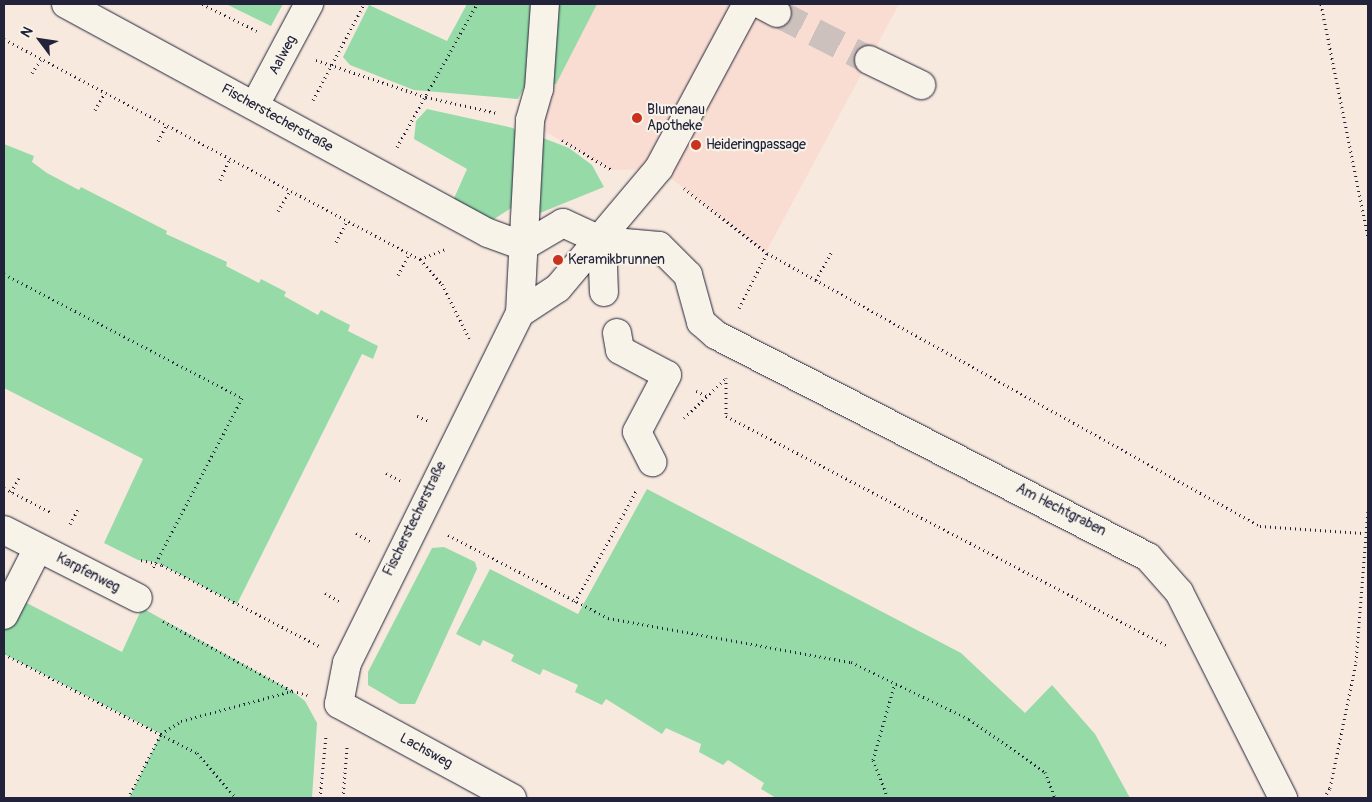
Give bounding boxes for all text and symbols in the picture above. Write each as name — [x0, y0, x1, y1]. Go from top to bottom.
north arrow — [15, 15, 65, 65]
text: N — [17, 24, 36, 40]
street label: Aalweg — [266, 32, 300, 78]
street label: Fischerstecherstraße — [218, 80, 336, 156]
place label: Blumenau Apotheke — [647, 102, 705, 134]
marker: Blumenau Apotheke — [631, 112, 643, 124]
place label: Heideringpassage — [706, 137, 806, 153]
marker: Heideringpassage — [690, 139, 702, 151]
place label: Keramikbrunnen — [568, 252, 665, 268]
marker: Keramikbrunnen — [552, 254, 564, 266]
street label: Fischerstecherstraße — [380, 459, 450, 579]
street label: Am Hechtgraben — [1013, 480, 1109, 540]
street label: Karpfenweg — [53, 550, 123, 596]
street label: Lachsweg — [397, 730, 455, 772]

